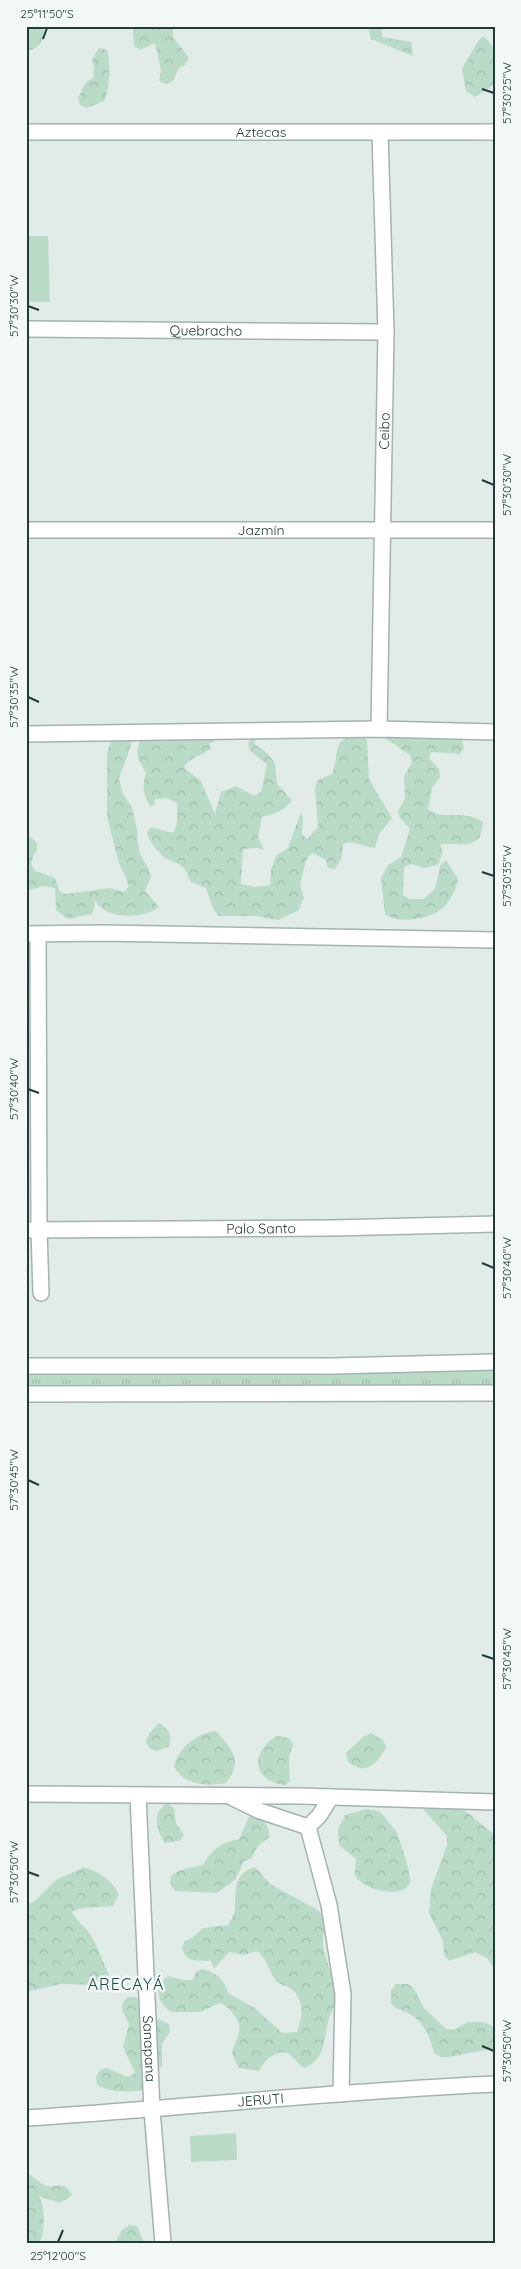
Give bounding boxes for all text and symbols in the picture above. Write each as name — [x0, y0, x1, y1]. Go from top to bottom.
text: 25°11'50"S — [20, 6, 74, 21]
text: 57°30'25"W — [499, 62, 514, 124]
street label: Aztecas — [236, 123, 286, 141]
text: 57°30'30"W — [6, 275, 21, 337]
street label: Quebracho — [170, 321, 242, 340]
street label: Ceibo — [375, 412, 394, 450]
text: 57°30'30"W — [499, 454, 514, 516]
street label: Jazmín — [237, 521, 285, 539]
text: 57°30'35"W — [6, 666, 21, 728]
text: 57°30'35"W — [499, 845, 514, 907]
text: 57°30'40"W — [6, 1058, 21, 1120]
street label: Palo Santo — [226, 1219, 296, 1238]
text: 57°30'40"W — [499, 1237, 514, 1299]
text: 57°30'45"W — [6, 1449, 21, 1511]
text: 57°30'45"W — [499, 1628, 514, 1690]
text: 57°30'50"W — [6, 1840, 21, 1903]
district label: ARECAYÁ — [88, 1974, 164, 1994]
street label: Sanapana — [139, 2015, 160, 2082]
text: 57°30'50"W — [499, 2019, 514, 2082]
street label: JERUTI — [236, 2089, 285, 2111]
text: 25°12'00"S — [30, 2248, 86, 2263]

